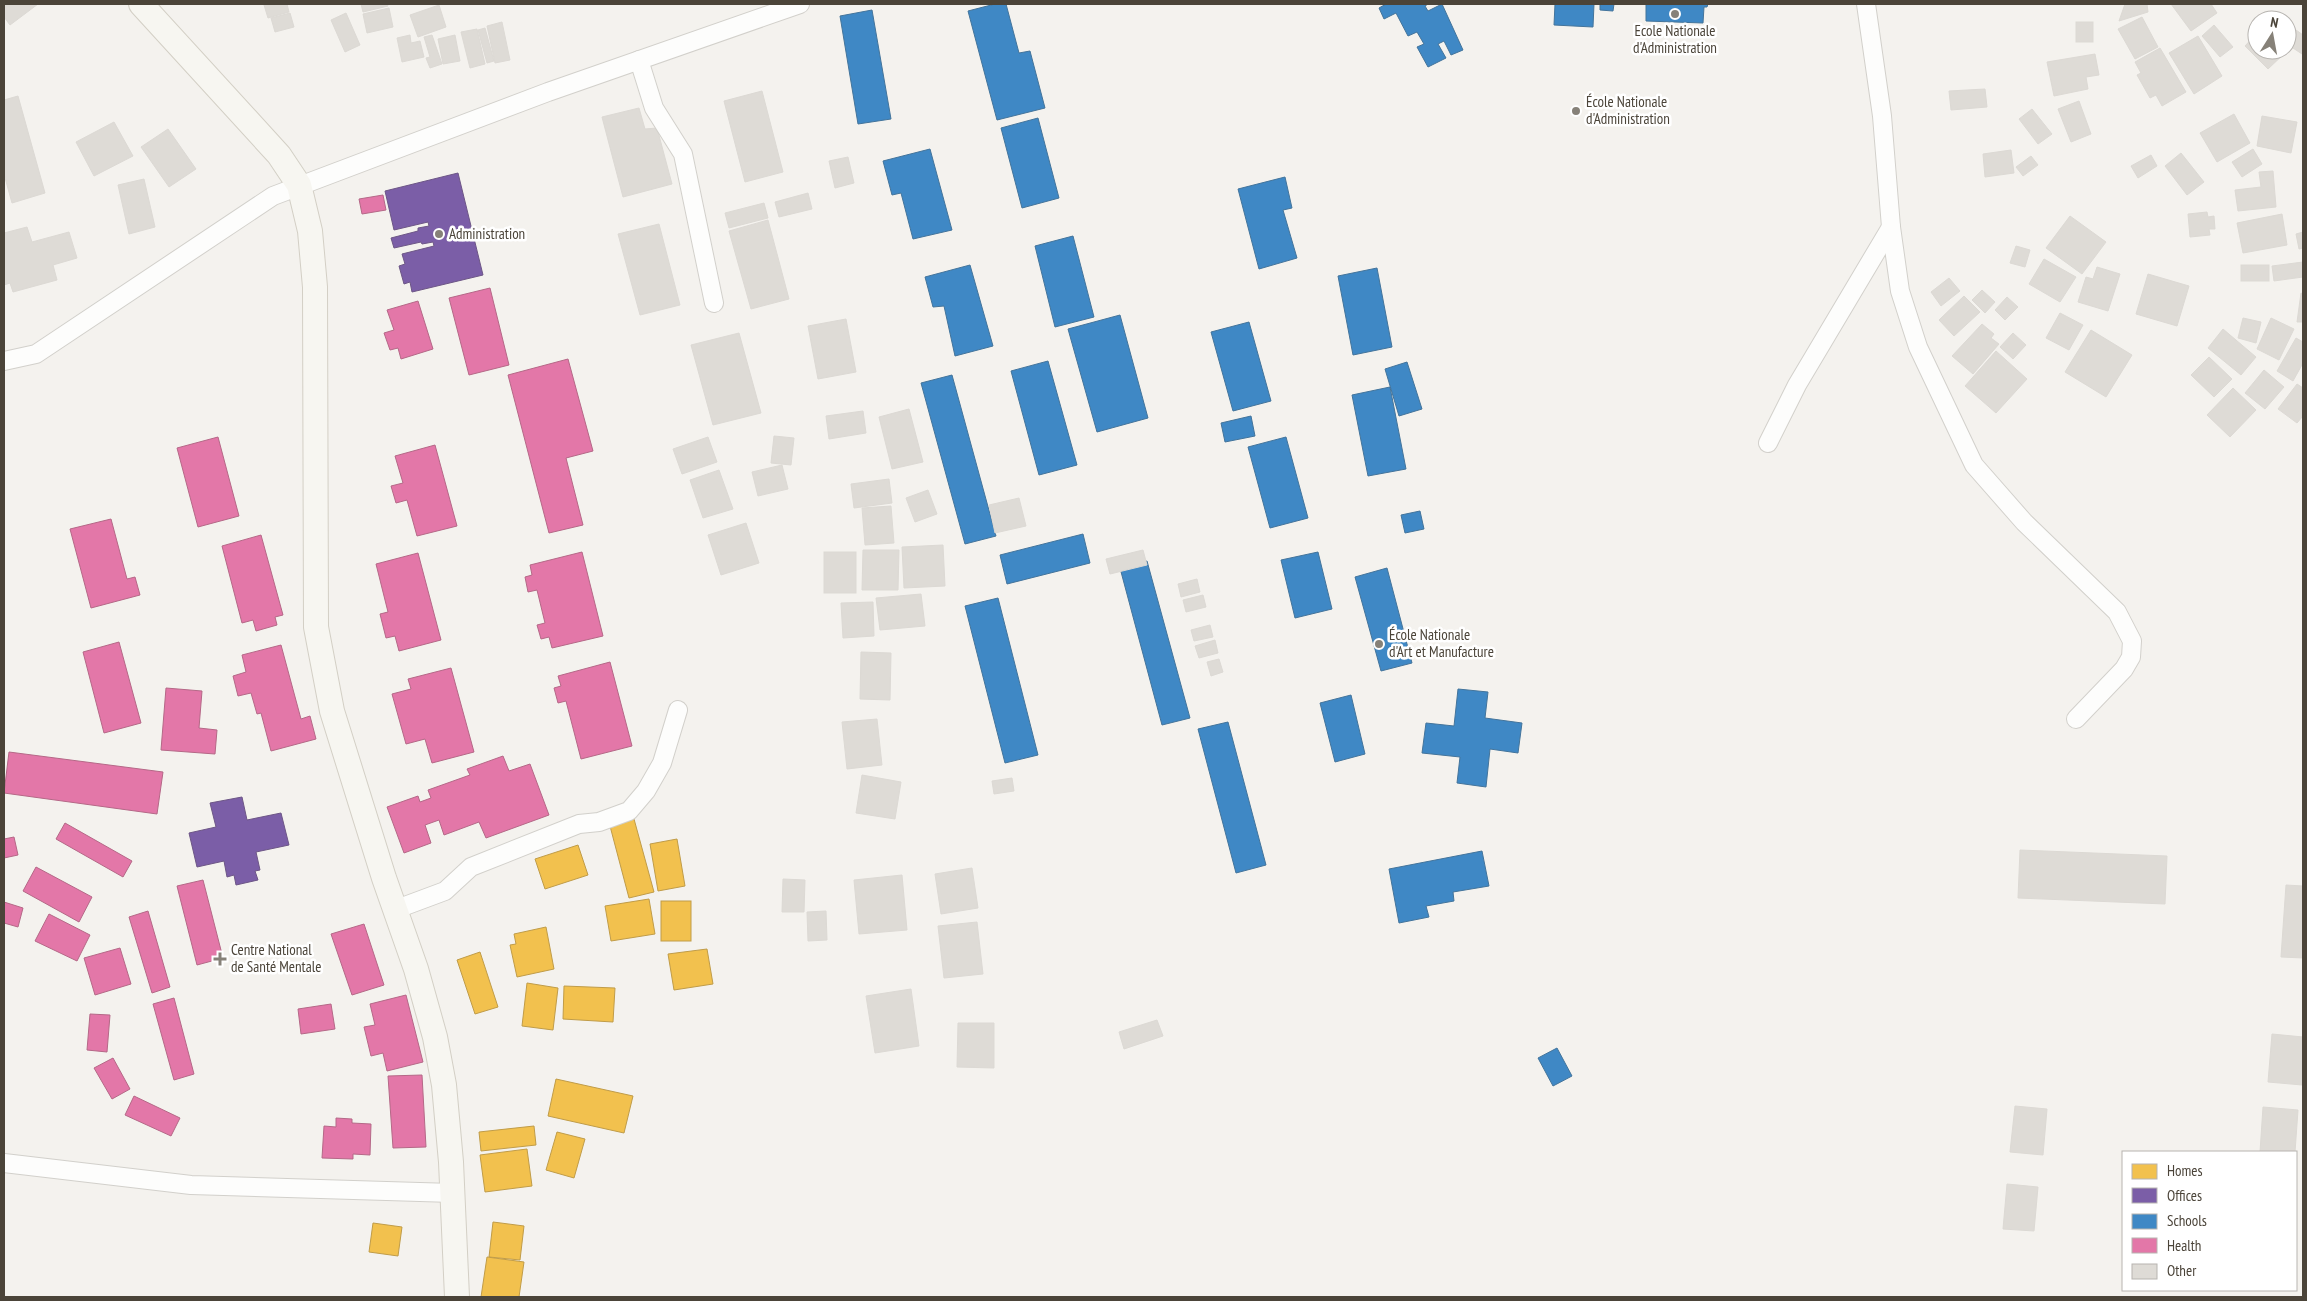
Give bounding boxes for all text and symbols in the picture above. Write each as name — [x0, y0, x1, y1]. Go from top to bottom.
marker: Ecole Nationale d'Administration — [1669, 8, 1681, 20]
north arrow — [2247, 10, 2297, 60]
text: N — [2269, 13, 2280, 32]
place label: Ecole Nationale d'Administration — [1633, 21, 1717, 57]
place label: École Nationale d'Administration — [1586, 92, 1670, 128]
marker: École Nationale d'Administration — [1570, 105, 1582, 117]
place label: Administration — [449, 224, 525, 243]
marker: Administration — [433, 228, 445, 240]
place label: École Nationale d'Art et Manufacture — [1389, 625, 1494, 661]
marker: École Nationale d'Art et Manufacture — [1373, 638, 1385, 650]
place label: Centre National de Santé Mentale — [231, 940, 321, 976]
marker: Centre National de Santé Mentale — [213, 952, 227, 966]
legend — [2122, 1151, 2297, 1291]
text: Homes — [2167, 1161, 2203, 1180]
text: Offices — [2167, 1186, 2202, 1205]
text: Schools — [2167, 1211, 2207, 1230]
text: Health — [2167, 1236, 2201, 1255]
text: Other — [2167, 1261, 2197, 1280]

